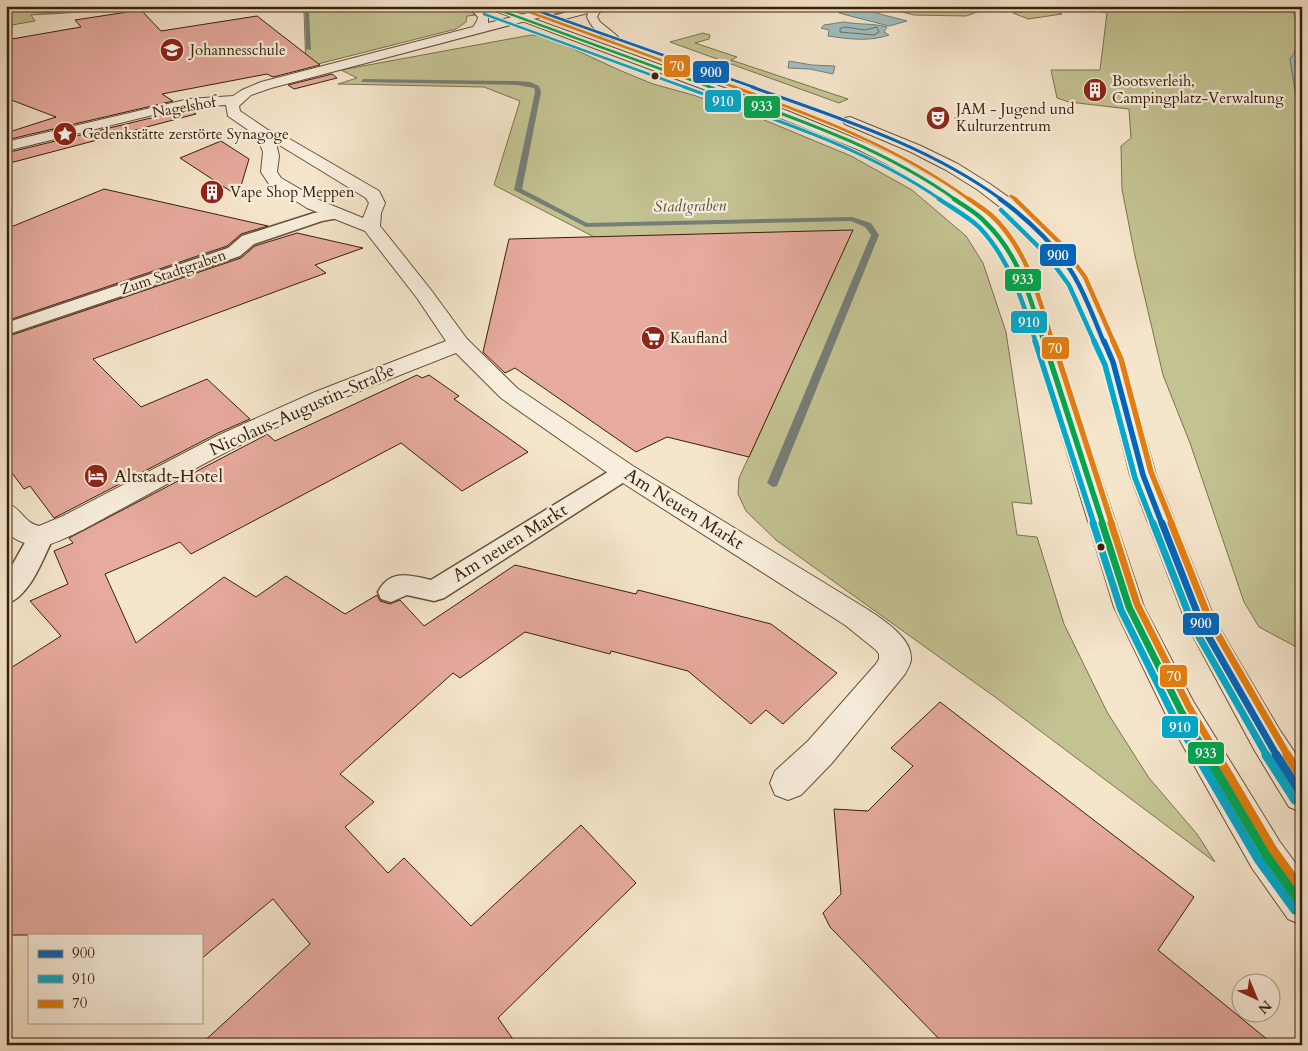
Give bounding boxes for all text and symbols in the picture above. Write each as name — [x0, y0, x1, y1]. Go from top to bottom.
school or university icon: Johannesschule — [159, 37, 185, 63]
place label: Johannesschule — [188, 40, 286, 60]
line badge: 70 — [663, 54, 691, 78]
text: 70 — [670, 57, 684, 76]
line badge: 900 — [692, 60, 730, 84]
text: 900 — [700, 63, 722, 82]
unlabelled marker — [650, 71, 660, 81]
place label: Bootsverleih, Campingplatz-Verwaltung — [1112, 71, 1284, 108]
building icon: Bootsverleih, Campingplatz-Verwaltung — [1082, 77, 1108, 103]
line badge: 910 — [704, 89, 742, 113]
street label: Nagelshof — [151, 91, 220, 122]
text: 910 — [712, 92, 734, 111]
line badge: 933 — [743, 95, 781, 119]
text: 933 — [751, 97, 773, 116]
place label: JAM - Jugend und Kulturzentrum — [954, 99, 1074, 136]
theatre icon: JAM - Jugend und Kulturzentrum — [925, 105, 951, 131]
place icon: Gedenkstätte zerstörte Synagoge — [52, 121, 78, 147]
place label: Gedenkstätte zerstörte Synagoge — [82, 124, 289, 144]
building icon: Vape Shop Meppen — [199, 179, 225, 205]
place label: Vape Shop Meppen — [230, 182, 355, 202]
water label: Stadtgraben — [654, 194, 727, 218]
line badge: 900 — [1039, 243, 1077, 267]
street label: Zum Stadtgraben — [117, 244, 229, 300]
text: 900 — [1047, 246, 1069, 265]
line badge: 933 — [1004, 268, 1042, 292]
text: 933 — [1012, 270, 1034, 289]
line badge: 910 — [1010, 310, 1048, 334]
text: 910 — [1018, 313, 1040, 332]
supermarket icon: Kaufland — [640, 325, 666, 351]
place label: Kaufland — [670, 328, 727, 348]
line badge: 70 — [1041, 336, 1070, 360]
text: 70 — [1048, 339, 1062, 358]
street label: Nicolaus-Augustin-Straße — [205, 358, 399, 462]
street label: Am Neuen Markt — [620, 462, 749, 556]
hotel icon: Altstadt-Hotel — [83, 463, 109, 489]
place label: Altstadt-Hotel — [114, 464, 223, 489]
street label: Am neuen Markt — [448, 498, 572, 588]
unlabelled marker — [1096, 542, 1106, 552]
line badge: 900 — [1182, 612, 1220, 636]
text: 900 — [1190, 614, 1212, 633]
line badge: 70 — [1159, 664, 1188, 688]
text: 70 — [1167, 667, 1181, 686]
line badge: 910 — [1161, 715, 1199, 739]
text: 910 — [1169, 718, 1191, 737]
line badge: 933 — [1187, 741, 1225, 765]
text: 933 — [1195, 744, 1217, 763]
legend — [28, 934, 202, 1024]
text: 900 — [72, 943, 95, 963]
text: 910 — [72, 969, 95, 989]
north arrow — [1230, 974, 1280, 1024]
text: 70 — [72, 993, 88, 1013]
text: N — [1254, 996, 1276, 1018]

